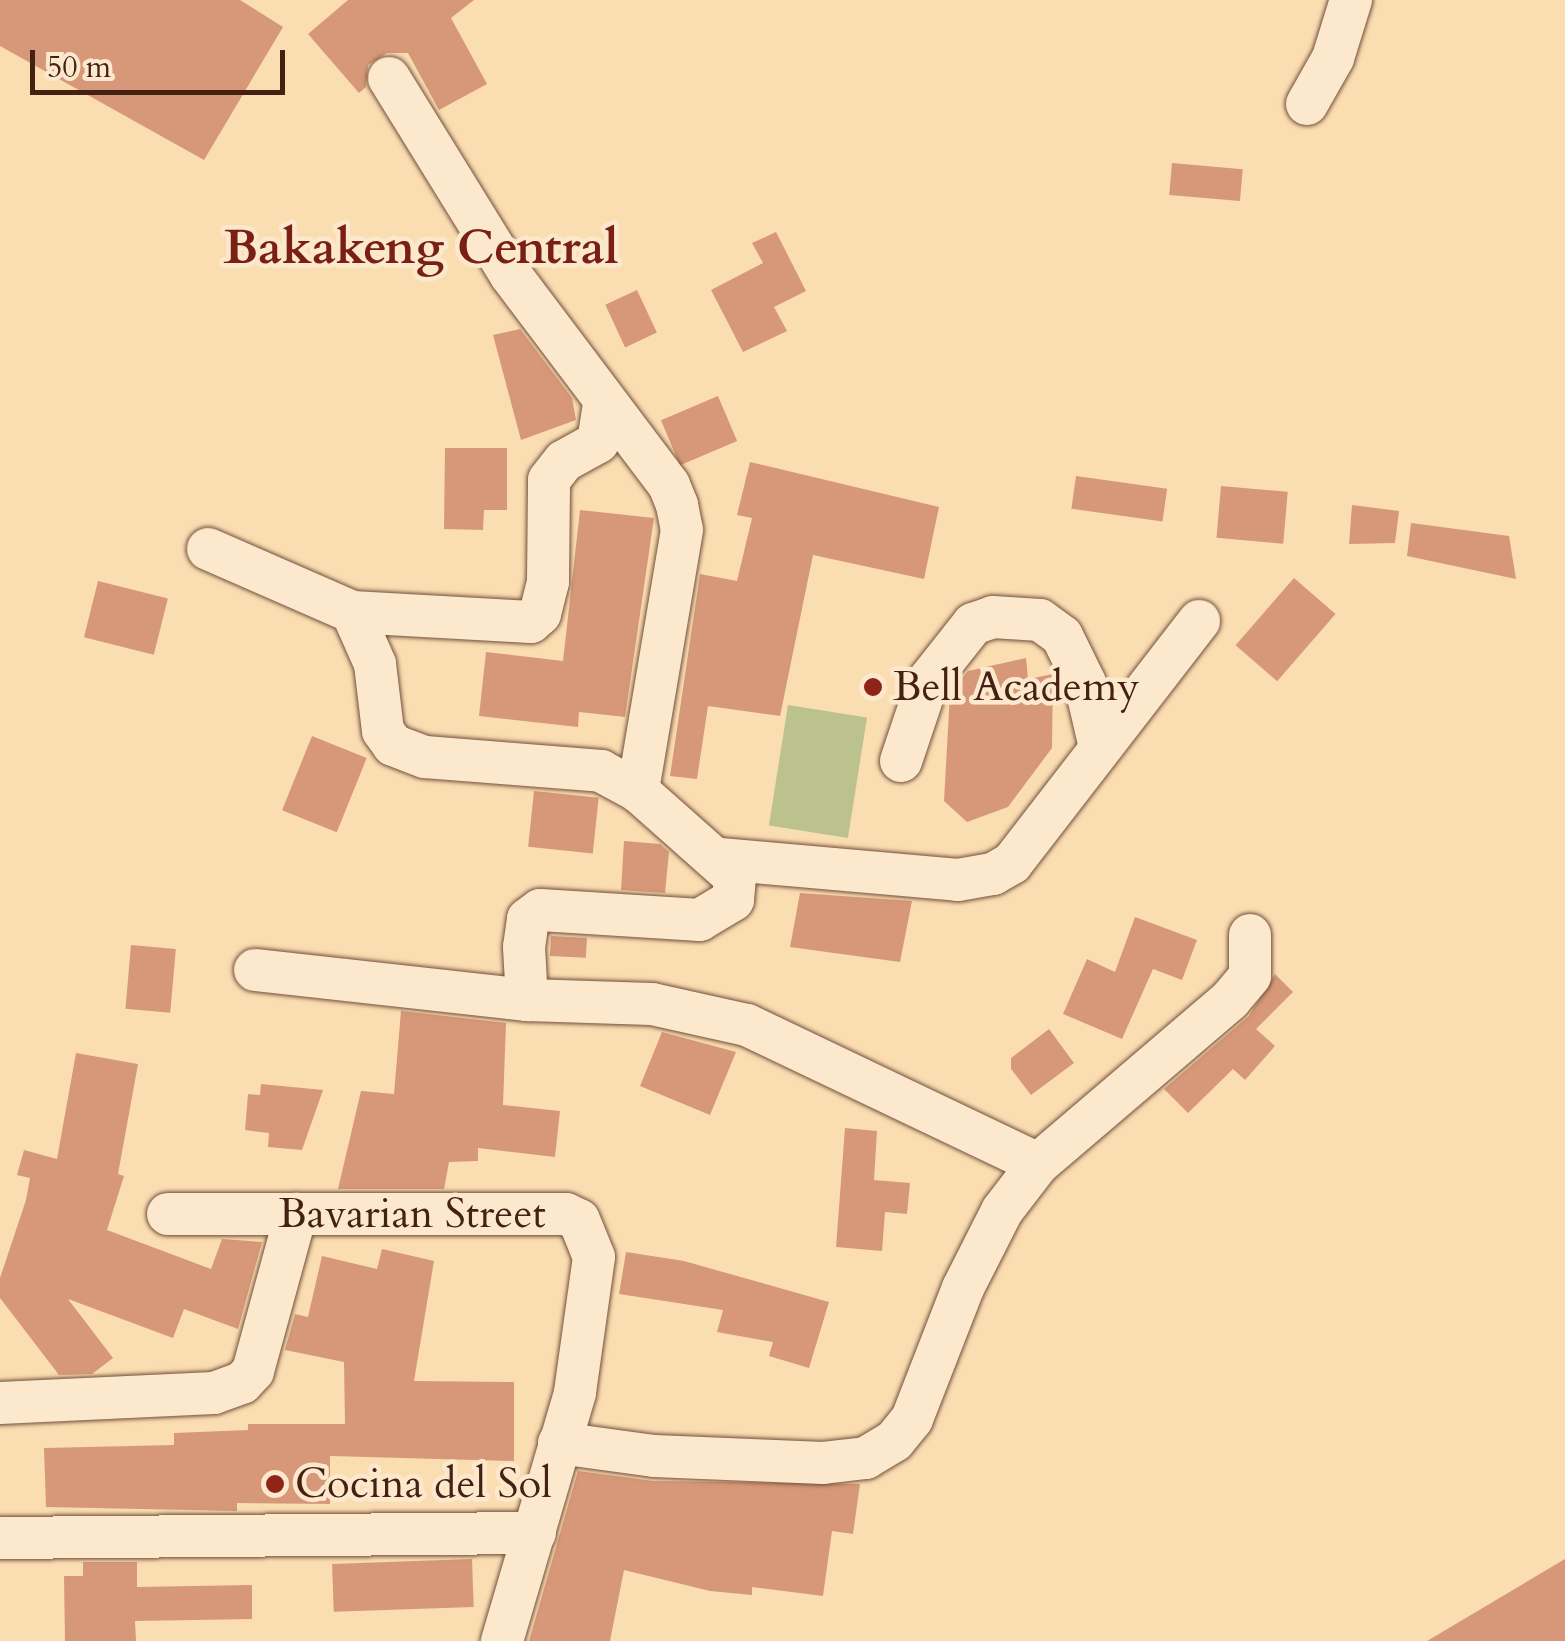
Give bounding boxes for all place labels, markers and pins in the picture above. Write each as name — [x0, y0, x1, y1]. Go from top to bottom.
place label: Bell Academy — [893, 662, 1140, 712]
marker: Bell Academy — [862, 676, 884, 698]
place label: Cocina del Sol — [295, 1459, 552, 1509]
marker: Cocina del Sol — [264, 1473, 286, 1495]

